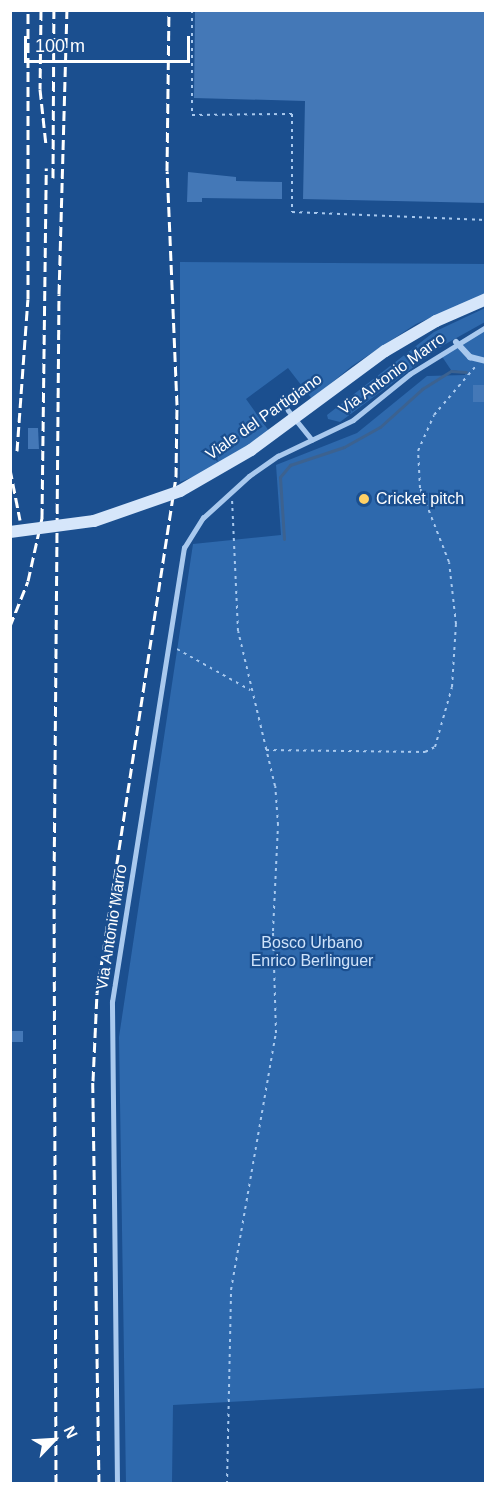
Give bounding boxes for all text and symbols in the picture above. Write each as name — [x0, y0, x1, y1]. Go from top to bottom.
scale bar — [27, 24, 194, 62]
text: 100 m — [35, 36, 85, 56]
street label: Via Antonio Marro — [335, 329, 449, 419]
street label: Viale del Partigiano — [202, 370, 326, 464]
place label: Cricket pitch — [376, 489, 464, 509]
marker: Cricket pitch — [357, 492, 371, 506]
street label: Via Antonio Marro — [93, 862, 131, 992]
park label: Bosco Urbano Enrico Berlinguer — [251, 933, 373, 971]
north arrow — [24, 1410, 84, 1470]
text: N — [61, 1423, 81, 1441]

